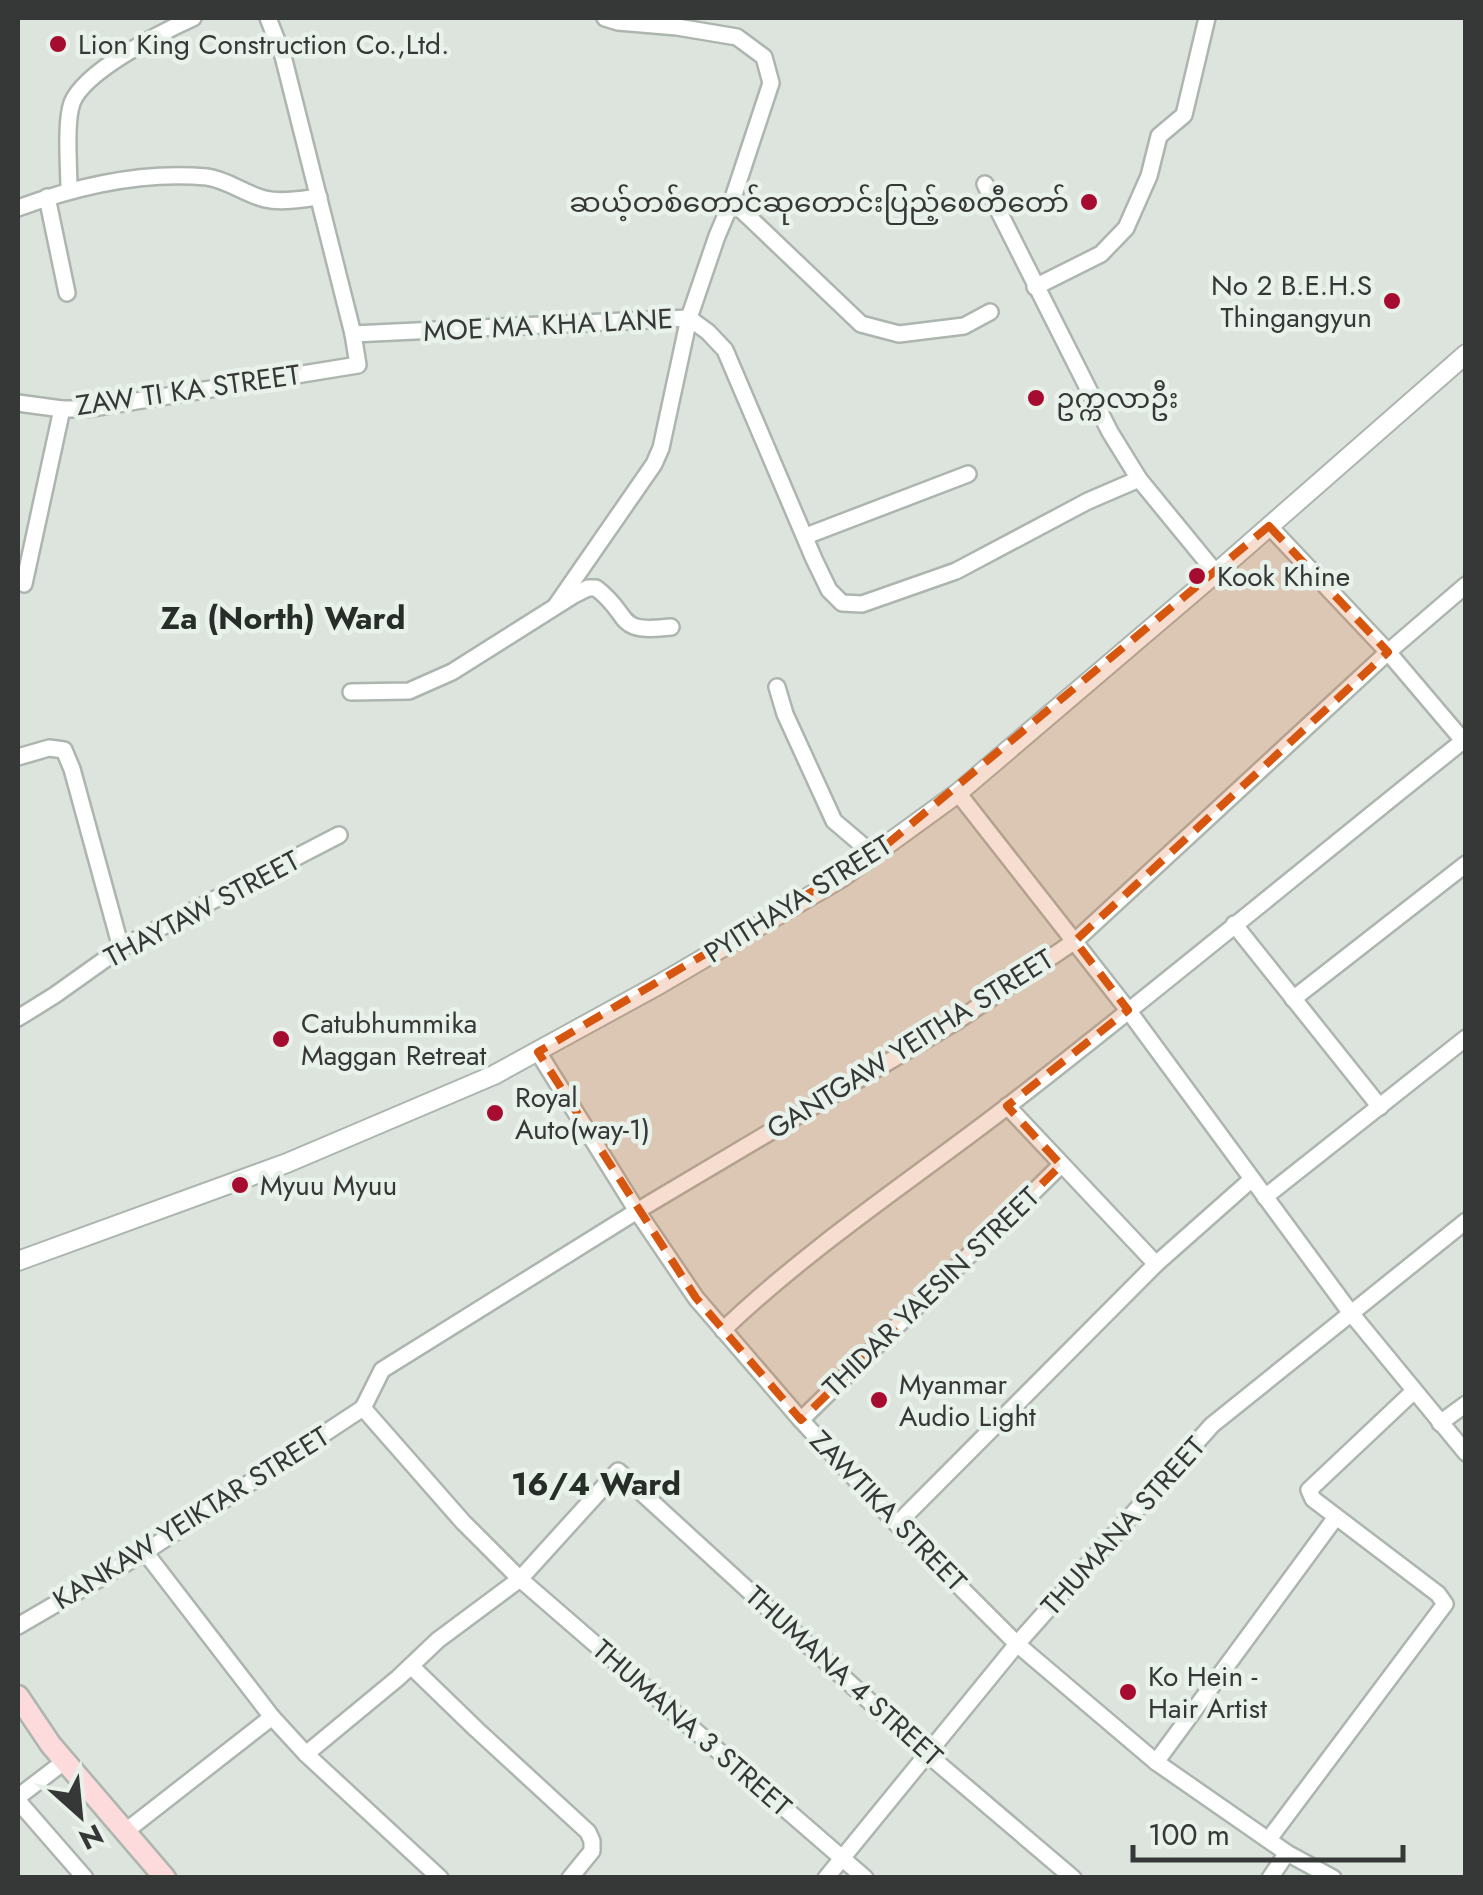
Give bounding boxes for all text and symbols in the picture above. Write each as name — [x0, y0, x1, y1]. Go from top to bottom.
place label: Lion King Construction Co.,Ltd. — [78, 24, 449, 65]
marker: Lion King Construction Co.,Ltd. — [47, 33, 69, 55]
place label: ဆယ့်တစ်တောင်ဆုတောင်းပြည့်စေတီတော် — [569, 182, 1069, 225]
marker: ဆယ့်တစ်တောင်ဆုတောင်းပြည့်စေတီတော် — [1078, 191, 1100, 213]
place label: No 2 B.E.H.S Thingangyun — [1211, 265, 1372, 338]
marker: No 2 B.E.H.S Thingangyun — [1381, 290, 1403, 312]
street label: MOE MA KHA LANE — [422, 298, 674, 352]
street label: ZAW TI KA STREET — [73, 354, 303, 426]
place label: ဥက္ကလာဦး — [1056, 378, 1178, 421]
marker: ဥက္ကလာဦး — [1025, 387, 1047, 409]
place label: Kook Khine — [1217, 556, 1350, 597]
marker: Kook Khine — [1186, 565, 1208, 587]
district label: Za (North) Ward — [161, 595, 405, 641]
street label: PYITHAYA STREET — [696, 825, 900, 973]
street label: THAYTAW STREET — [97, 840, 307, 978]
street label: GANTGAW YEITHA STREET — [759, 939, 1061, 1149]
place label: Catubhummika Maggan Retreat — [301, 1003, 487, 1076]
marker: Catubhummika Maggan Retreat — [270, 1028, 292, 1050]
place label: Royal Auto(way-1) — [515, 1077, 650, 1150]
marker: Royal Auto(way-1) — [484, 1102, 506, 1124]
place label: Myuu Myuu — [260, 1165, 397, 1206]
marker: Myuu Myuu — [229, 1174, 251, 1196]
street label: THIDAR YAESIN STREET — [813, 1177, 1049, 1407]
place label: Myanmar Audio Light — [899, 1364, 1036, 1437]
marker: Myanmar Audio Light — [868, 1389, 890, 1411]
street label: KANKAW YEIKTAR STREET — [45, 1416, 337, 1620]
street label: ZAWTIKA STREET — [800, 1421, 976, 1601]
street label: THUMANA STREET — [1031, 1427, 1215, 1625]
district label: 16/4 Ward — [511, 1461, 681, 1507]
street label: THUMANA 4 STREET — [736, 1576, 952, 1776]
street label: THUMANA 3 STREET — [584, 1630, 800, 1826]
place label: Ko Hein - Hair Artist — [1148, 1656, 1267, 1729]
marker: Ko Hein - Hair Artist — [1117, 1681, 1139, 1703]
north arrow — [30, 1765, 130, 1865]
scale bar — [1133, 1800, 1403, 1862]
text: 100 m — [1148, 1813, 1230, 1856]
text: N — [72, 1814, 110, 1860]

